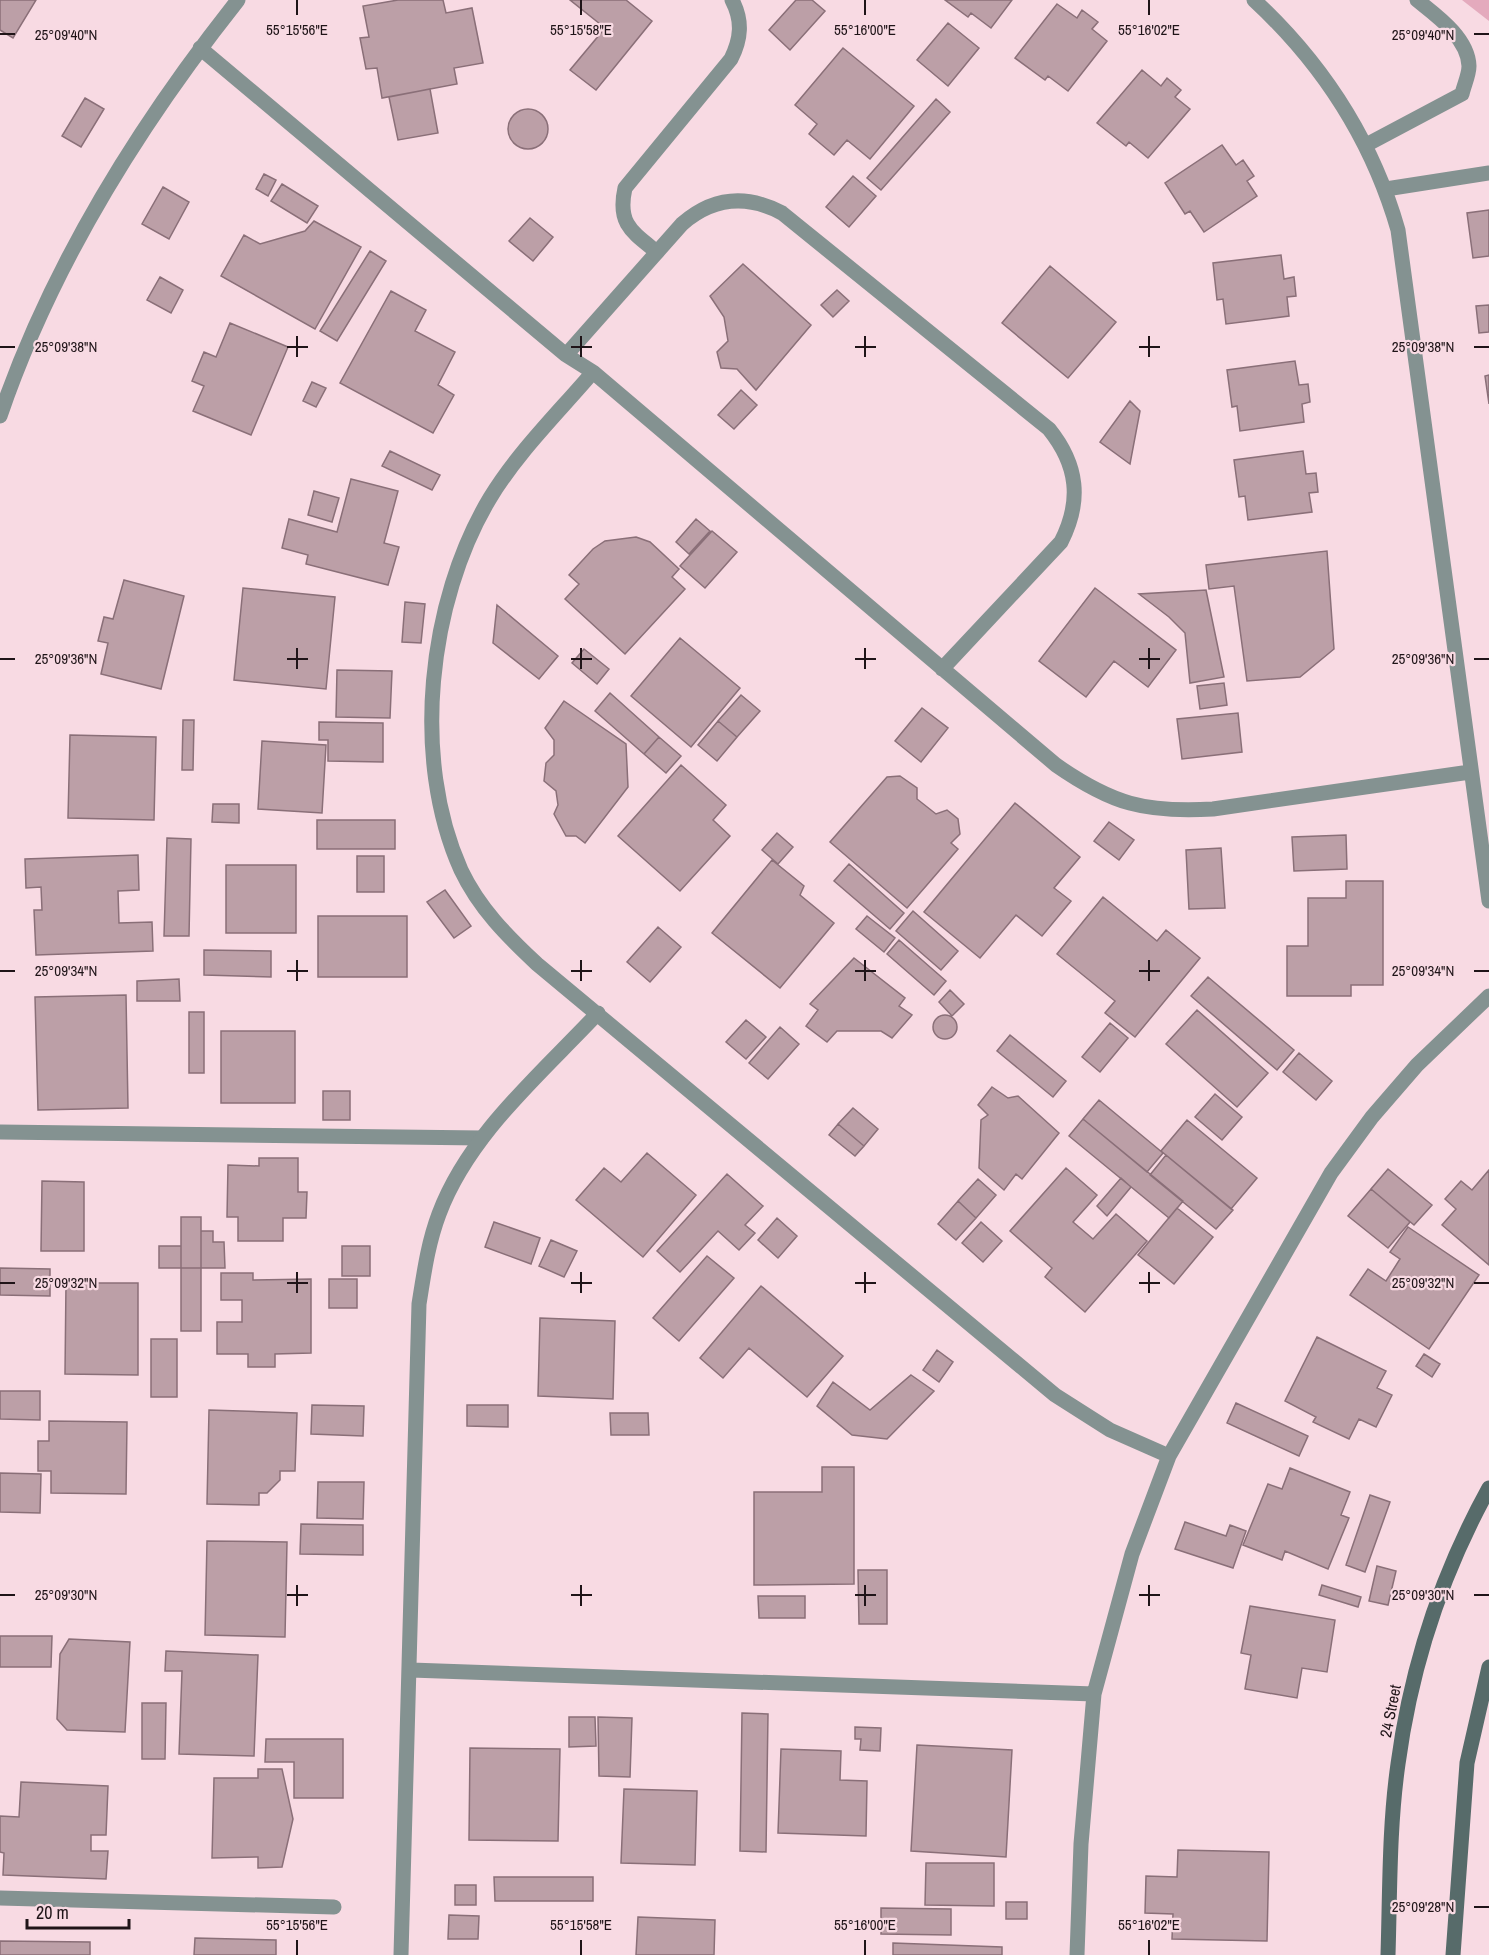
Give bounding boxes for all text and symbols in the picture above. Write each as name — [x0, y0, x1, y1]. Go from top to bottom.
text: 55°15'56"E — [266, 19, 328, 40]
text: 55°15'58"E — [550, 19, 612, 40]
text: 55°16'00"E — [834, 19, 896, 40]
text: 55°16'02"E — [1118, 19, 1180, 40]
text: 25°09'40"N — [35, 24, 97, 45]
text: 25°09'40"N — [1392, 24, 1454, 45]
text: 25°09'38"N — [35, 336, 97, 357]
text: 25°09'38"N — [1392, 336, 1454, 357]
text: 25°09'36"N — [35, 648, 97, 669]
text: 25°09'36"N — [1392, 648, 1454, 669]
text: 25°09'34"N — [35, 960, 97, 981]
text: 25°09'34"N — [1392, 960, 1454, 981]
text: 25°09'32"N — [35, 1272, 97, 1293]
text: 25°09'32"N — [1392, 1272, 1454, 1293]
text: 25°09'30"N — [35, 1584, 97, 1605]
text: 25°09'30"N — [1392, 1584, 1454, 1605]
street label: 24 Street — [1374, 1682, 1406, 1739]
scale bar — [27, 1892, 129, 1930]
text: 25°09'28"N — [1392, 1896, 1454, 1917]
text: 20 m — [36, 1900, 69, 1925]
text: 55°15'56"E — [266, 1914, 328, 1935]
text: 55°15'58"E — [550, 1914, 612, 1935]
text: 55°16'00"E — [834, 1914, 896, 1935]
text: 55°16'02"E — [1118, 1914, 1180, 1935]

